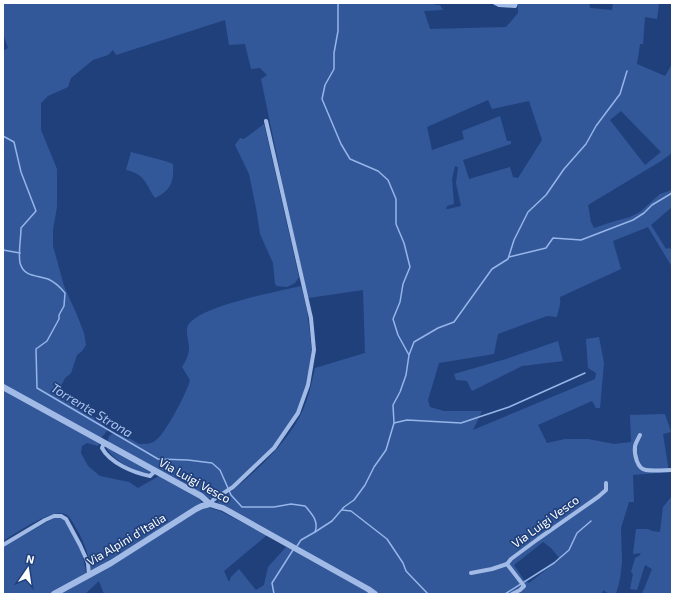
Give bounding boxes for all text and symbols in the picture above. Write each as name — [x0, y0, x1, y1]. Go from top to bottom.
water label: Torrente Strona — [48, 379, 136, 441]
street label: Via Luigi Vesco — [157, 455, 233, 505]
street label: Via Luigi Vesco — [509, 492, 581, 550]
street label: Via Alpini d'Italia — [84, 510, 168, 568]
north arrow — [8, 549, 48, 589]
text: N — [25, 552, 36, 566]

